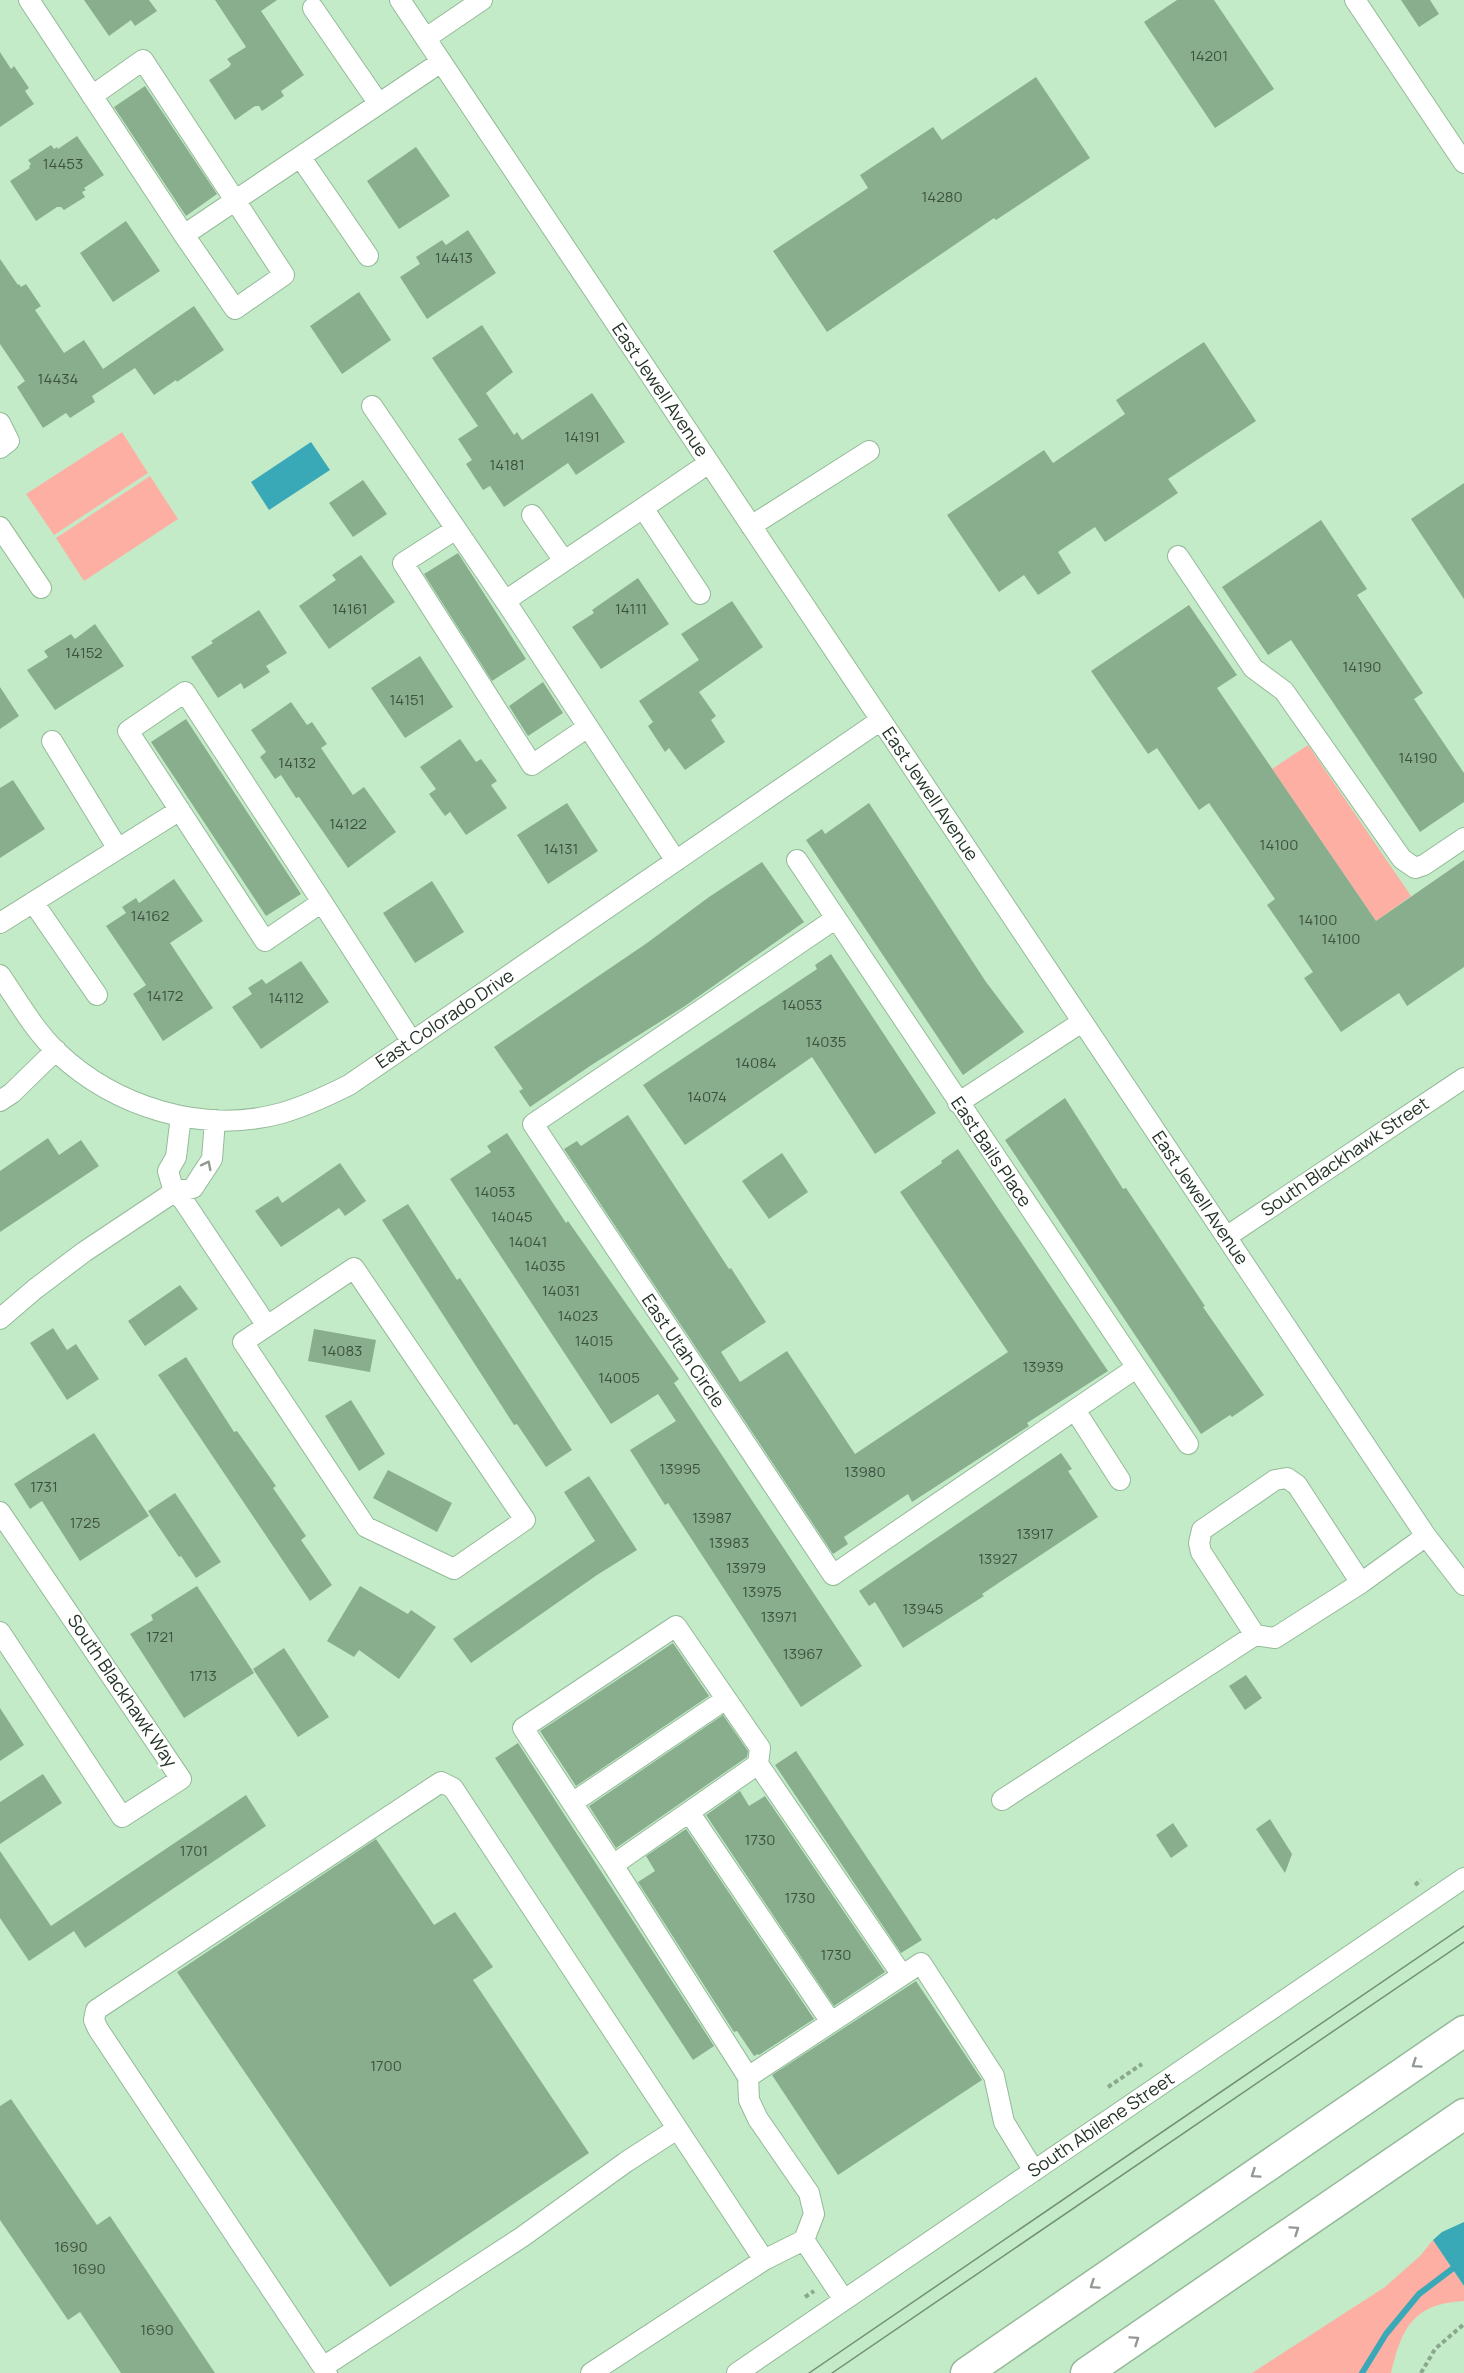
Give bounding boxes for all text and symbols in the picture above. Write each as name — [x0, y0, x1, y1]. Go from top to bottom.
house number: 14201 — [1190, 45, 1228, 66]
house number: 14453 — [43, 153, 83, 174]
house number: 14280 — [921, 186, 963, 207]
house number: 14413 — [435, 247, 473, 268]
street label: East Jewell Avenue — [607, 318, 715, 461]
house number: 14434 — [38, 368, 79, 389]
house number: 14191 — [564, 426, 600, 447]
house number: 14181 — [489, 454, 525, 475]
house number: 14161 — [332, 598, 368, 619]
house number: 14111 — [615, 598, 647, 619]
house number: 14152 — [65, 642, 103, 663]
house number: 14190 — [1343, 656, 1382, 677]
house number: 14151 — [389, 689, 425, 710]
street label: East Jewell Avenue — [877, 722, 985, 865]
house number: 14190 — [1399, 747, 1438, 768]
house number: 14132 — [278, 752, 316, 773]
house number: 14122 — [329, 813, 367, 834]
house number: 14100 — [1260, 834, 1298, 855]
house number: 14131 — [544, 838, 578, 859]
house number: 14162 — [131, 905, 169, 926]
house number: 14100 — [1299, 909, 1337, 930]
house number: 14100 — [1322, 928, 1360, 949]
street label: East Colorado Drive — [371, 963, 518, 1073]
house number: 14172 — [147, 985, 183, 1006]
house number: 14112 — [269, 987, 303, 1008]
house number: 14053 — [782, 994, 822, 1015]
house number: 14035 — [806, 1031, 846, 1052]
house number: 14084 — [735, 1052, 777, 1073]
house number: 14074 — [687, 1086, 727, 1107]
street label: South Blackhawk Street — [1256, 1091, 1433, 1221]
street label: East Bails Place — [946, 1092, 1038, 1211]
street label: East Jewell Avenue — [1147, 1126, 1255, 1269]
one-way arrow — [200, 1160, 212, 1171]
house number: 14053 — [475, 1181, 515, 1202]
house number: 14045 — [491, 1206, 533, 1227]
house number: 14041 — [509, 1231, 547, 1252]
house number: 14035 — [525, 1255, 565, 1276]
house number: 14031 — [542, 1280, 580, 1301]
street label: East Utah Circle — [637, 1289, 731, 1412]
house number: 14023 — [558, 1305, 598, 1326]
house number: 14015 — [575, 1330, 613, 1351]
house number: 14083 — [322, 1340, 362, 1361]
house number: 13939 — [1022, 1356, 1064, 1377]
house number: 14005 — [598, 1367, 640, 1388]
house number: 13995 — [659, 1458, 701, 1479]
house number: 13980 — [844, 1461, 886, 1482]
house number: 1731 — [30, 1476, 58, 1497]
house number: 13987 — [692, 1507, 732, 1528]
house number: 1725 — [70, 1512, 100, 1533]
house number: 13917 — [1017, 1523, 1053, 1544]
house number: 13983 — [709, 1532, 749, 1553]
house number: 13927 — [978, 1548, 1018, 1569]
house number: 13979 — [726, 1557, 766, 1578]
house number: 13975 — [742, 1581, 782, 1602]
house number: 13945 — [903, 1598, 943, 1619]
house number: 13971 — [761, 1606, 797, 1627]
street label: South Blackhawk Way — [63, 1609, 183, 1772]
house number: 1721 — [146, 1626, 174, 1647]
house number: 13967 — [783, 1643, 823, 1664]
house number: 1713 — [189, 1665, 217, 1686]
house number: 1730 — [745, 1829, 775, 1850]
house number: 1701 — [180, 1840, 208, 1861]
house number: 1730 — [785, 1887, 815, 1908]
house number: 1730 — [821, 1944, 851, 1965]
house number: 1700 — [370, 2055, 402, 2076]
one-way arrow — [1411, 2057, 1422, 2068]
street label: South Abilene Street — [1022, 2066, 1179, 2182]
one-way arrow — [1251, 2167, 1262, 2178]
one-way arrow — [1289, 2226, 1300, 2237]
house number: 1690 — [54, 2236, 88, 2257]
house number: 1690 — [72, 2258, 106, 2279]
one-way arrow — [1090, 2278, 1101, 2289]
house number: 1690 — [140, 2319, 174, 2340]
one-way arrow — [1128, 2336, 1139, 2347]

